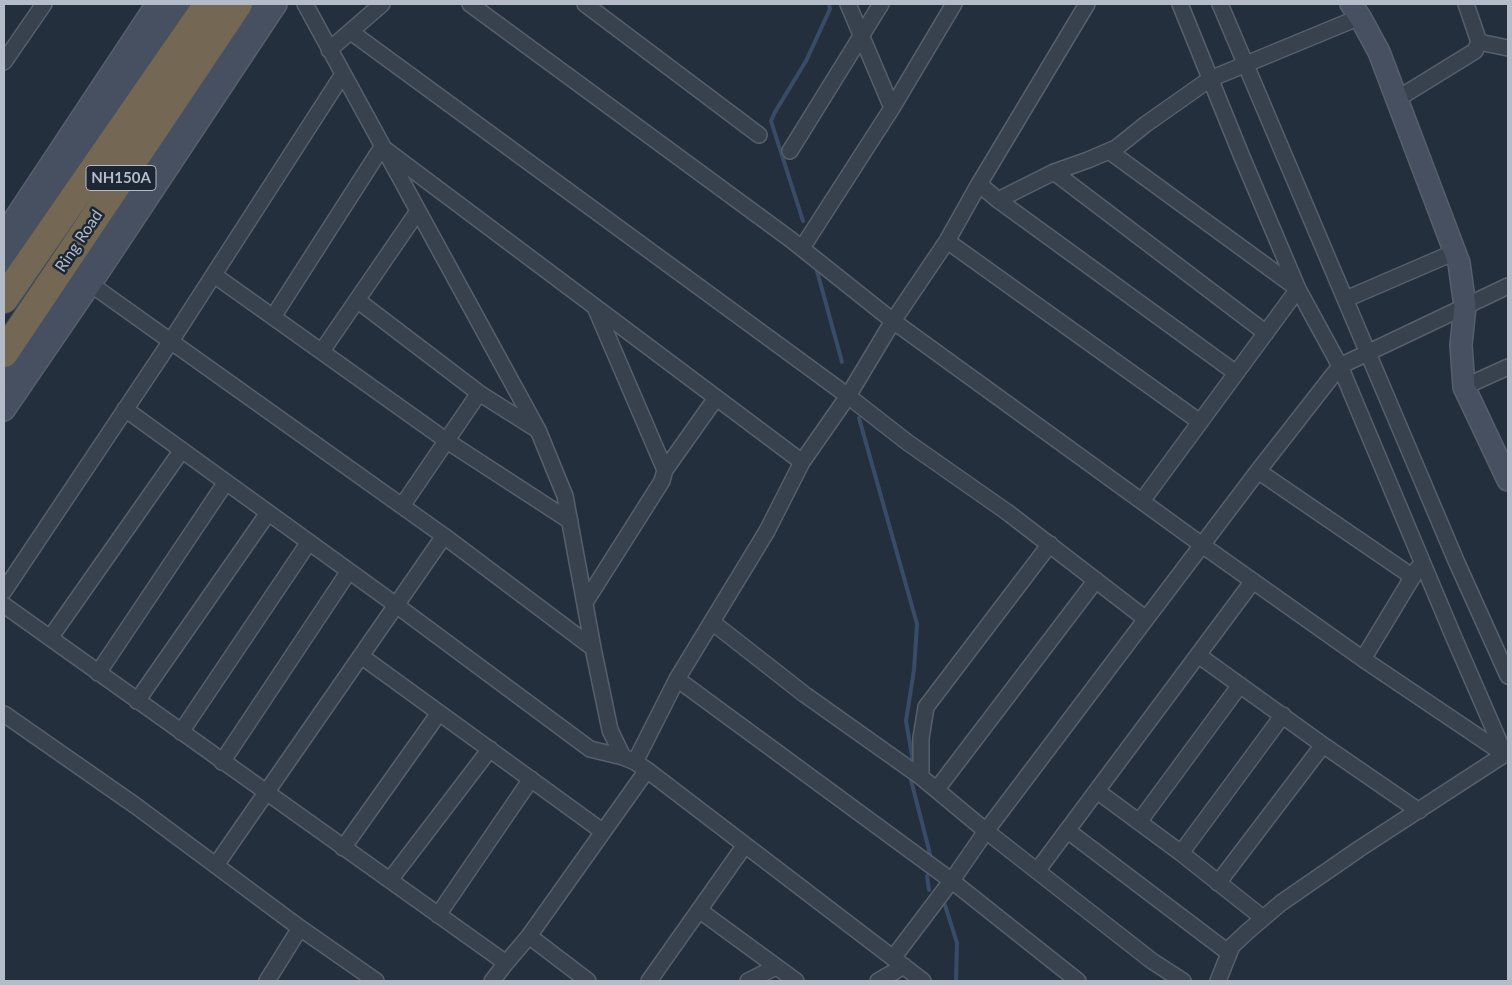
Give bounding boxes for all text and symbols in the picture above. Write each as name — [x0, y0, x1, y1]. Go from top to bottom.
road number: NH150A — [86, 166, 156, 190]
street label: Ring Road — [51, 206, 107, 276]

